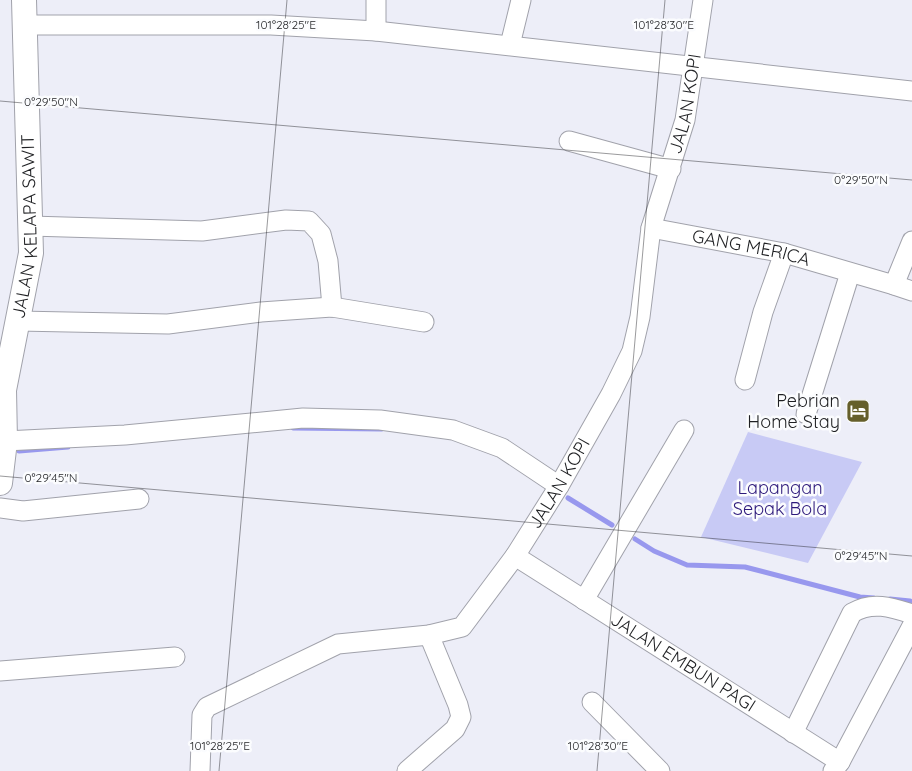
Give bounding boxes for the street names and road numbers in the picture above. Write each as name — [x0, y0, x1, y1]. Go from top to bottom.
street label: JALAN KOPI — [663, 52, 706, 156]
street label: JALAN KELAPA SAWIT — [6, 134, 42, 320]
street label: GANG MERICA — [690, 224, 813, 271]
street label: JALAN KOPI — [523, 434, 595, 533]
street label: JALAN EMBUN PAGI — [607, 608, 760, 717]

